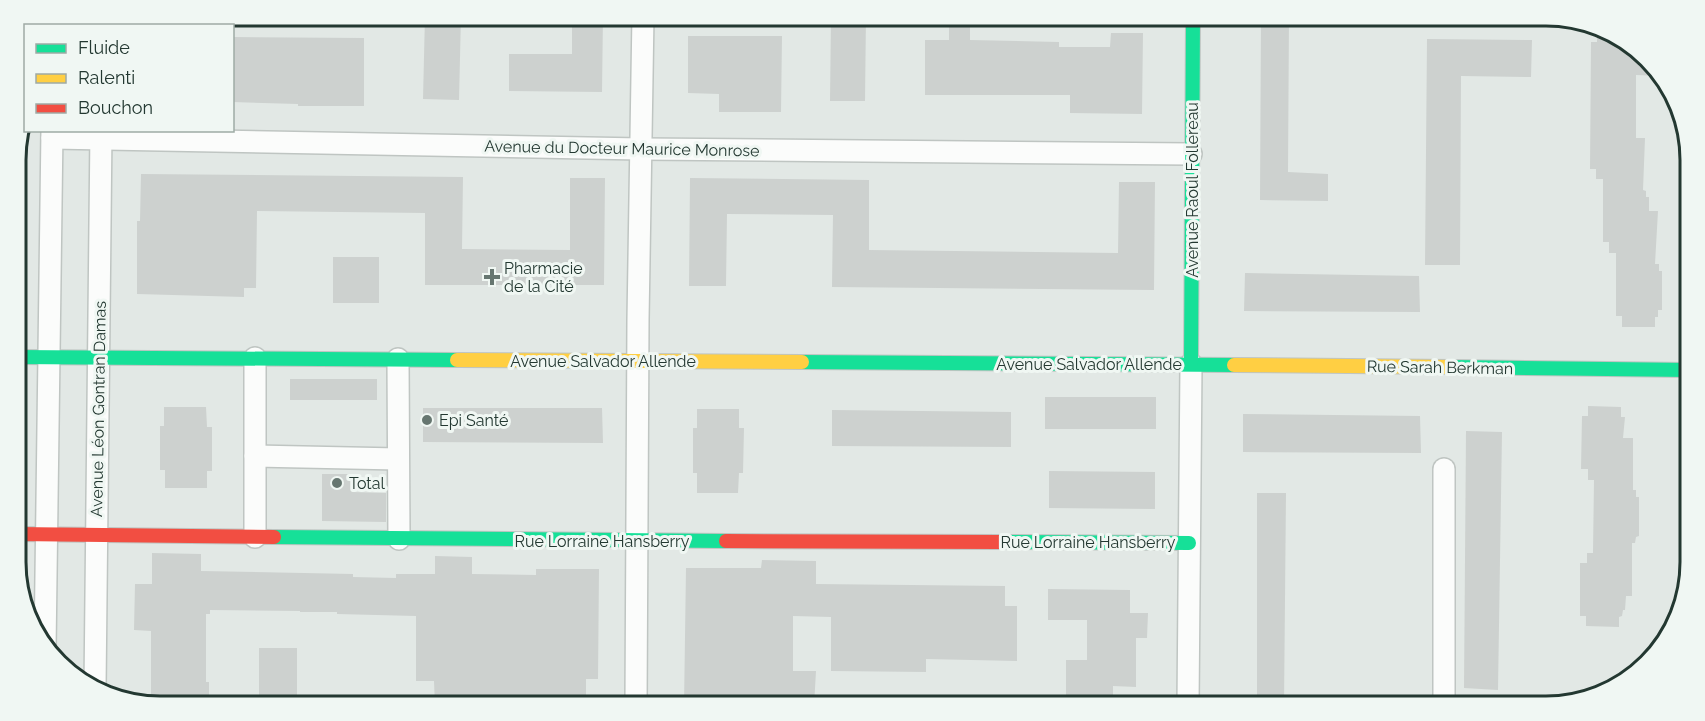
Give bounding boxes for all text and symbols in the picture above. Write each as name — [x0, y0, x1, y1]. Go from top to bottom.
legend — [24, 24, 234, 132]
text: Fluide — [78, 37, 130, 58]
text: Ralenti — [78, 67, 135, 88]
text: Bouchon — [78, 97, 153, 118]
street label: Avenue Raoul Follereau — [1183, 102, 1202, 278]
street label: Avenue du Docteur Maurice Monrose — [484, 137, 760, 160]
place label: Pharmacie de la Cité — [504, 259, 583, 296]
marker: Pharmacie de la Cité — [485, 270, 499, 284]
street label: Avenue Léon Gontran Damas — [87, 300, 110, 517]
street label: Avenue Salvador Allende — [510, 352, 696, 371]
street label: Avenue Salvador Allende — [996, 355, 1182, 374]
street label: Rue Sarah Berkman — [1367, 357, 1513, 378]
place label: Epi Santé — [439, 411, 508, 430]
marker: Epi Santé — [420, 413, 434, 427]
place label: Total — [349, 474, 385, 493]
marker: Total — [330, 476, 344, 490]
street label: Rue Lorraine Hansberry — [515, 532, 690, 551]
street label: Rue Lorraine Hansberry — [1001, 533, 1176, 552]

